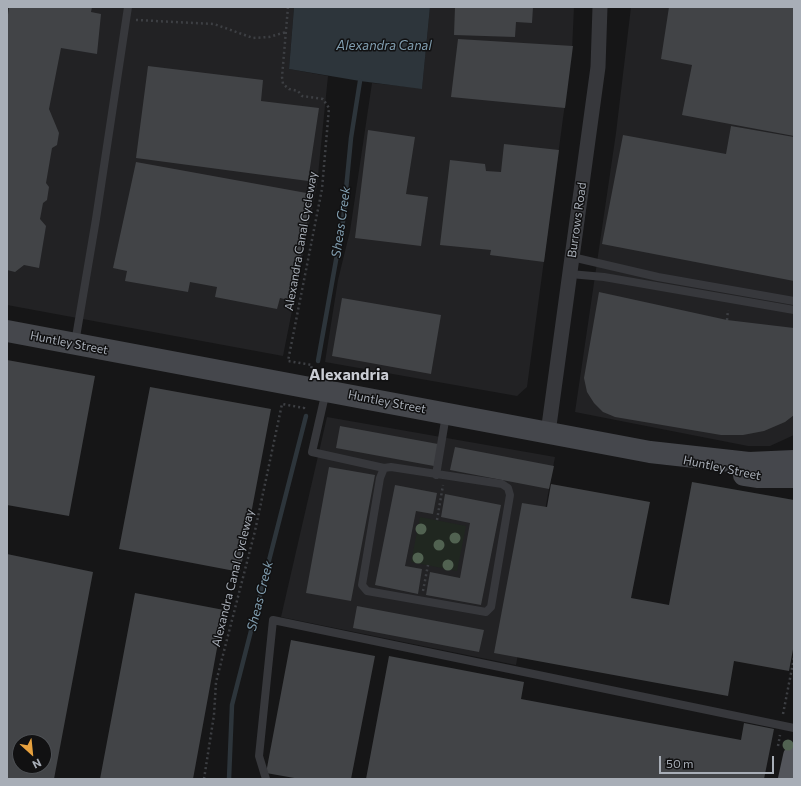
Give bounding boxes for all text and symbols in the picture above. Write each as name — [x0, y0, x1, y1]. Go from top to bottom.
water label: Alexandra Canal — [336, 38, 432, 54]
street label: Alexandra Canal Cycleway — [282, 170, 320, 312]
street label: Burrows Road — [565, 181, 589, 259]
water label: Sheas Creek — [328, 185, 354, 259]
street label: Huntley Street — [29, 328, 109, 358]
district label: Alexandria — [309, 365, 389, 385]
street label: Huntley Street — [347, 387, 427, 417]
street label: Huntley Street — [682, 453, 762, 483]
street label: Alexandra Canal Cycleway — [209, 508, 257, 648]
water label: Sheas Creek — [244, 559, 276, 633]
north arrow — [12, 734, 52, 774]
scale bar — [661, 748, 776, 774]
text: 50 m — [666, 756, 694, 770]
text: N — [31, 757, 44, 772]

